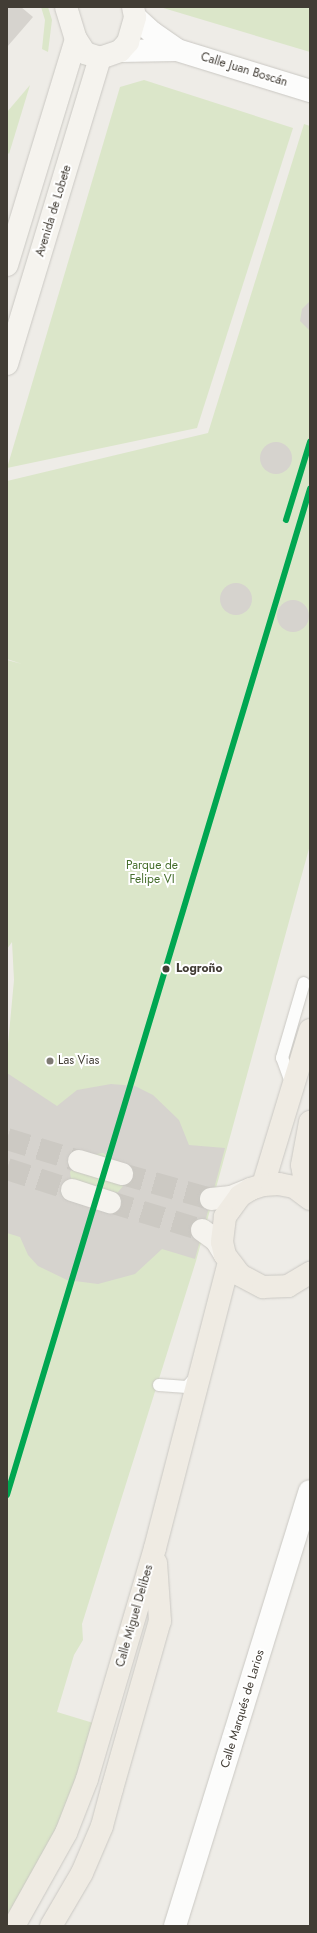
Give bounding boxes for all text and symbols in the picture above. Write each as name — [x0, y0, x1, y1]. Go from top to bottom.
street label: Calle Juan Boscán — [199, 50, 289, 90]
street label: Avenida de Lobete — [33, 164, 75, 258]
park label: Parque de Felipe VI — [126, 859, 178, 887]
marker: Logroño — [159, 962, 173, 976]
place label: Logroño — [176, 962, 223, 976]
place label: Las Vias — [58, 1054, 99, 1068]
marker: Las Vias — [45, 1056, 55, 1066]
street label: Calle Miguel Delibes — [113, 1563, 157, 1669]
street label: Calle Marqués de Larios — [218, 1648, 268, 1770]

